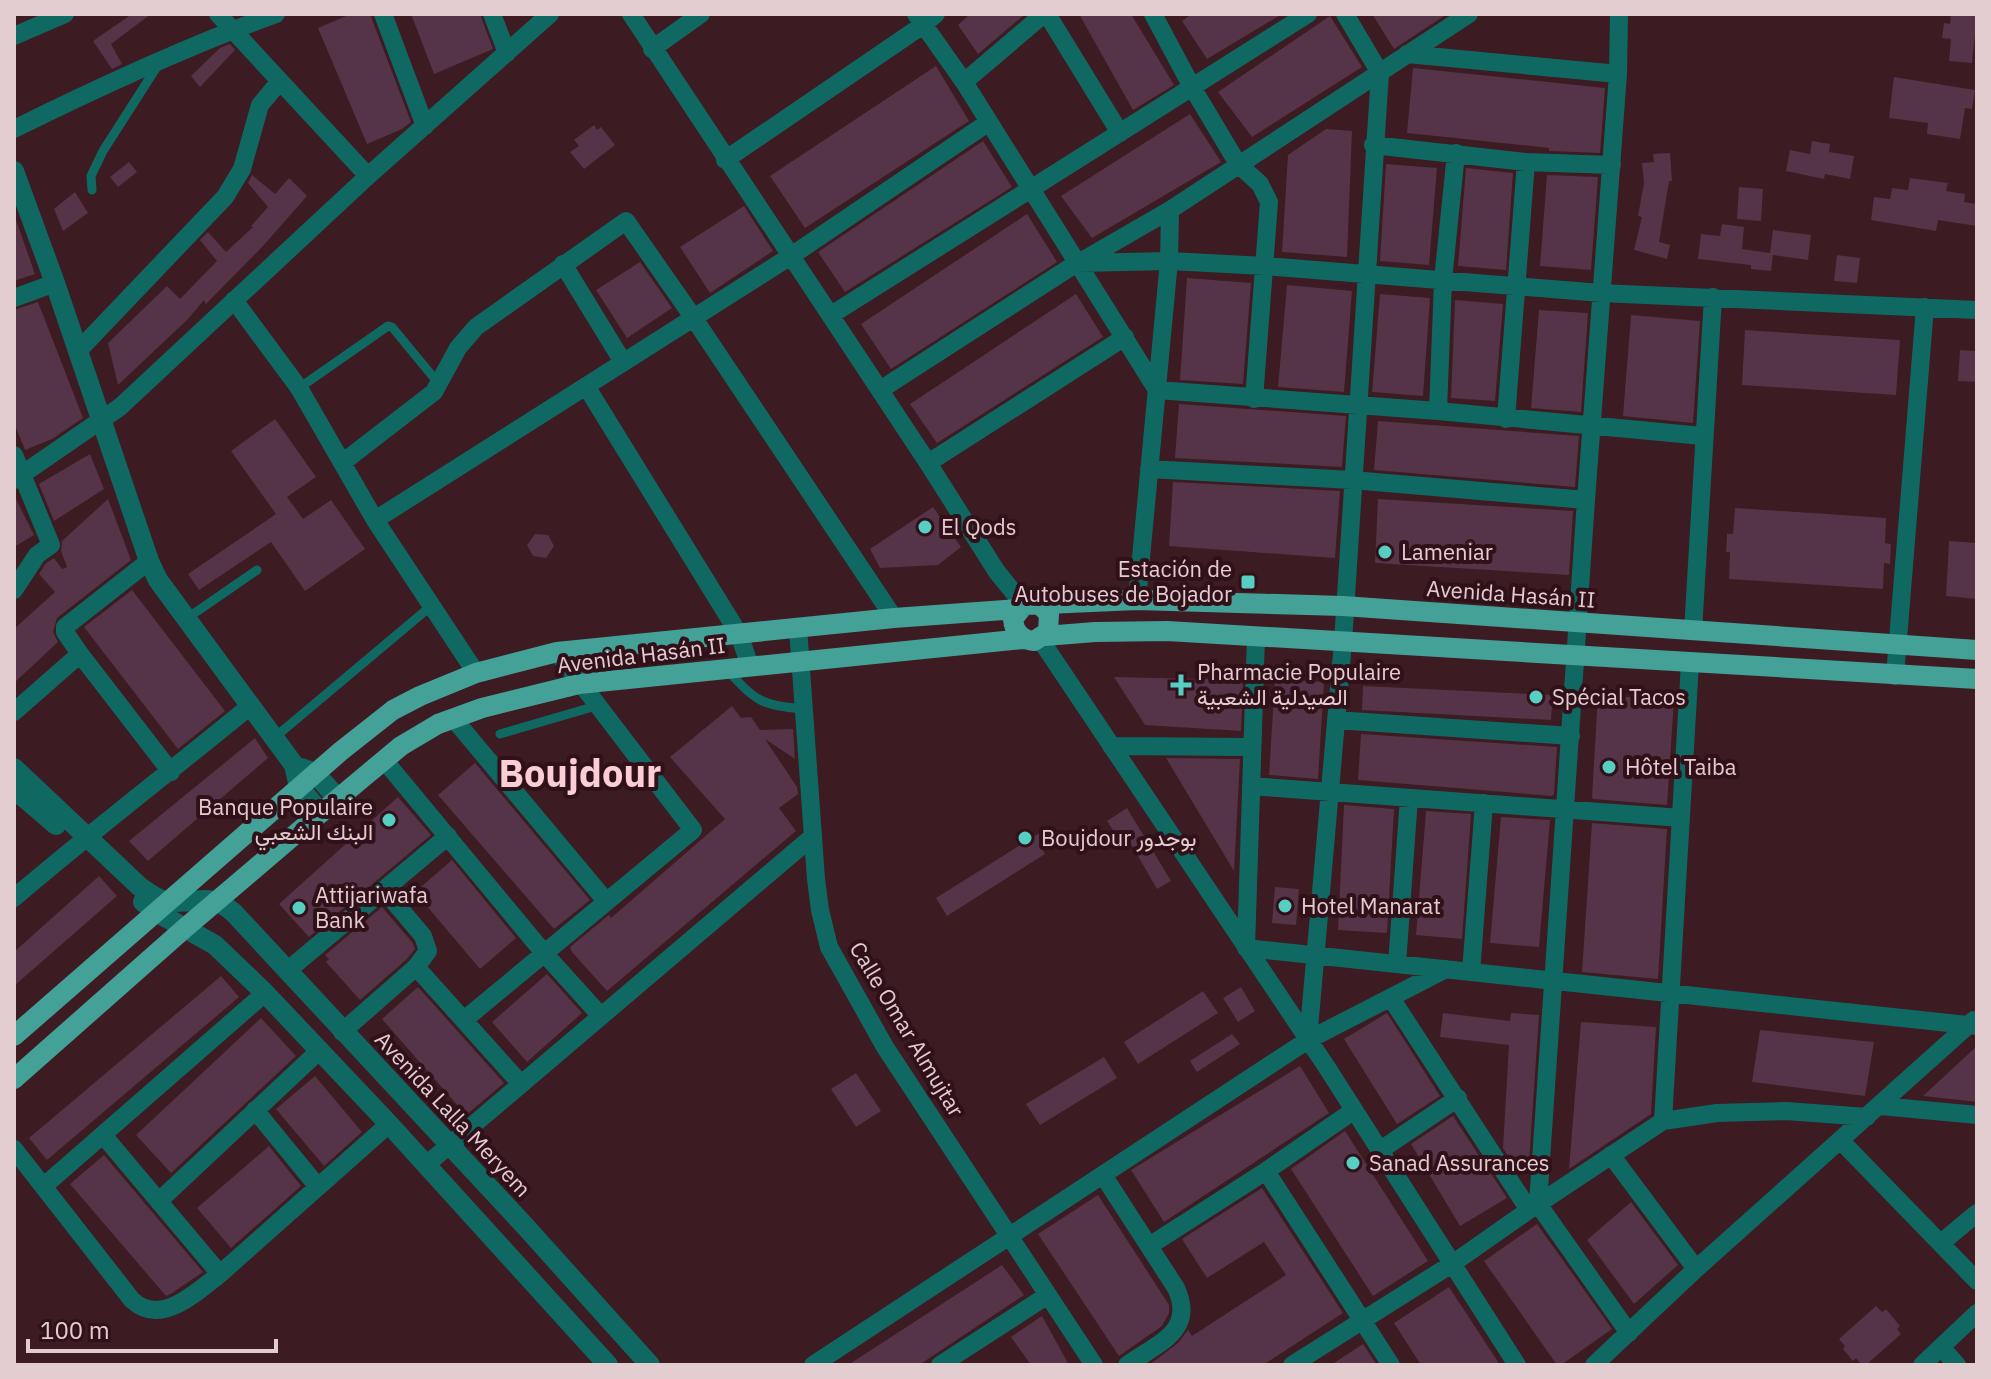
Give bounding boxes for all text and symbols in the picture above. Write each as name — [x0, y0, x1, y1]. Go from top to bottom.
place label: El Qods — [941, 512, 1016, 541]
marker: El Qods — [916, 518, 934, 536]
place label: Lameniar — [1401, 537, 1493, 566]
marker: Lameniar — [1376, 543, 1394, 561]
place label: Estación de Autobuses de Bojador — [1014, 554, 1232, 608]
marker: Estación de Autobuses de Bojador — [1239, 573, 1257, 591]
street label: Avenida Hasán II — [1426, 573, 1596, 614]
street label: Avenida Hasán II — [555, 630, 727, 679]
place label: Pharmacie Populaire الصيدلية الشعبية — [1197, 657, 1401, 711]
marker: Pharmacie Populaire الصيدلية الشعبية — [1172, 676, 1190, 694]
place label: Spécial Tacos — [1552, 682, 1686, 711]
marker: Spécial Tacos — [1527, 688, 1545, 706]
district label: Boujdour — [499, 748, 661, 797]
place label: Hôtel Taiba — [1625, 752, 1737, 781]
marker: Hôtel Taiba — [1600, 758, 1618, 776]
place label: Banque Populaire البنك الشعبي — [198, 792, 373, 851]
marker: Banque Populaire البنك الشعبي — [380, 811, 398, 829]
place label: Boujdour بوجدور — [1041, 823, 1197, 852]
marker: Boujdour بوجدور — [1016, 829, 1034, 847]
place label: Attijariwafa Bank — [315, 880, 428, 934]
place label: Hotel Manarat — [1301, 891, 1441, 920]
marker: Hotel Manarat — [1276, 897, 1294, 915]
marker: Attijariwafa Bank — [290, 899, 308, 917]
street label: Calle Omar Almujtar — [844, 936, 971, 1122]
street label: Avenida Lalla Meryem — [369, 1025, 538, 1203]
place label: Sanad Assurances — [1369, 1148, 1550, 1177]
marker: Sanad Assurances — [1344, 1154, 1362, 1172]
scale bar — [28, 1303, 276, 1353]
text: 100 m — [40, 1314, 110, 1346]

